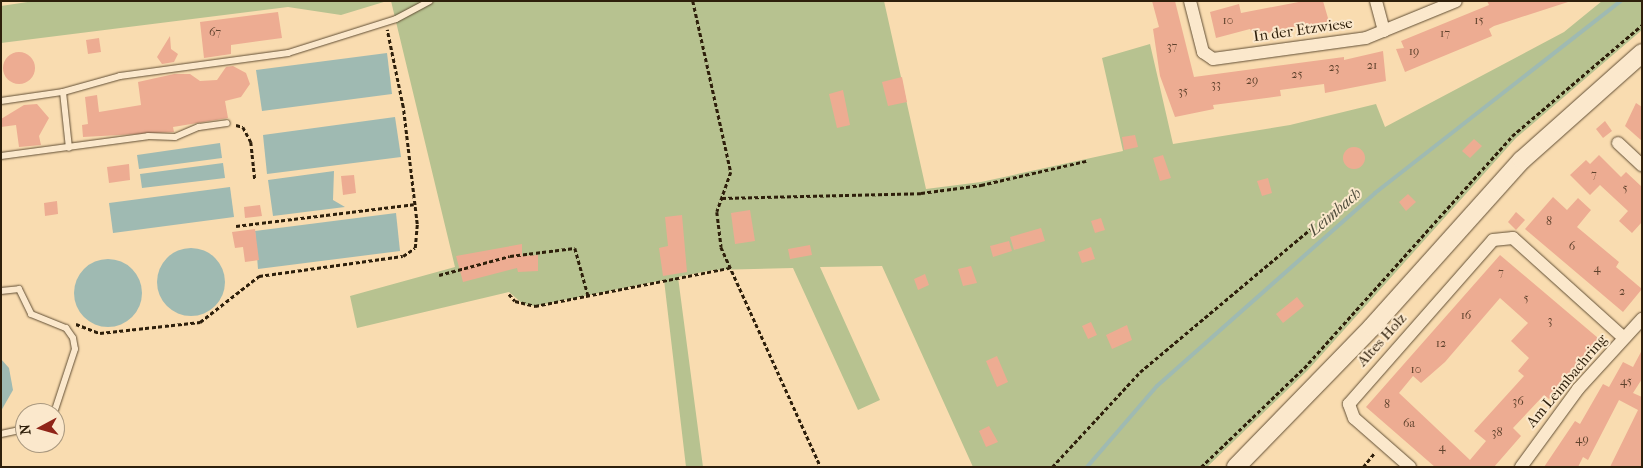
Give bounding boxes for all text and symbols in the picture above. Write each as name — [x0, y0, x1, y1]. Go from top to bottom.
house number: 10 — [1223, 14, 1233, 28]
street label: In der Etzwiese — [1252, 14, 1354, 46]
house number: 15 — [1474, 14, 1484, 28]
house number: 67 — [209, 26, 221, 40]
house number: 17 — [1440, 27, 1450, 41]
house number: 37 — [1167, 40, 1177, 54]
house number: 19 — [1409, 45, 1419, 59]
house number: 21 — [1367, 59, 1377, 73]
house number: 23 — [1328, 61, 1340, 75]
house number: 25 — [1291, 68, 1303, 82]
house number: 29 — [1246, 74, 1258, 88]
house number: 33 — [1211, 78, 1221, 92]
house number: 35 — [1178, 85, 1188, 99]
house number: 7 — [1591, 168, 1597, 182]
house number: 5 — [1622, 182, 1628, 196]
water label: Leimbach — [1305, 184, 1365, 240]
house number: 8 — [1546, 215, 1552, 229]
house number: 6 — [1569, 240, 1575, 254]
house number: 4 — [1593, 262, 1601, 276]
house number: 7 — [1498, 266, 1504, 280]
house number: 2 — [1619, 285, 1625, 299]
house number: 5 — [1523, 292, 1529, 306]
house number: 16 — [1461, 309, 1471, 323]
street label: Altes Holz — [1353, 310, 1411, 370]
house number: 3 — [1548, 314, 1552, 328]
street label: Am Leimbachring — [1523, 331, 1611, 431]
house number: 12 — [1436, 337, 1446, 351]
house number: 10 — [1411, 363, 1421, 377]
house number: 45 — [1620, 375, 1632, 389]
house number: 36 — [1512, 395, 1524, 409]
house number: 8 — [1384, 398, 1390, 412]
north arrow — [15, 403, 65, 453]
house number: 6a — [1403, 417, 1415, 431]
text: N — [17, 423, 35, 436]
house number: 38 — [1492, 426, 1502, 440]
house number: 49 — [1575, 433, 1589, 447]
house number: 4 — [1438, 441, 1446, 455]

